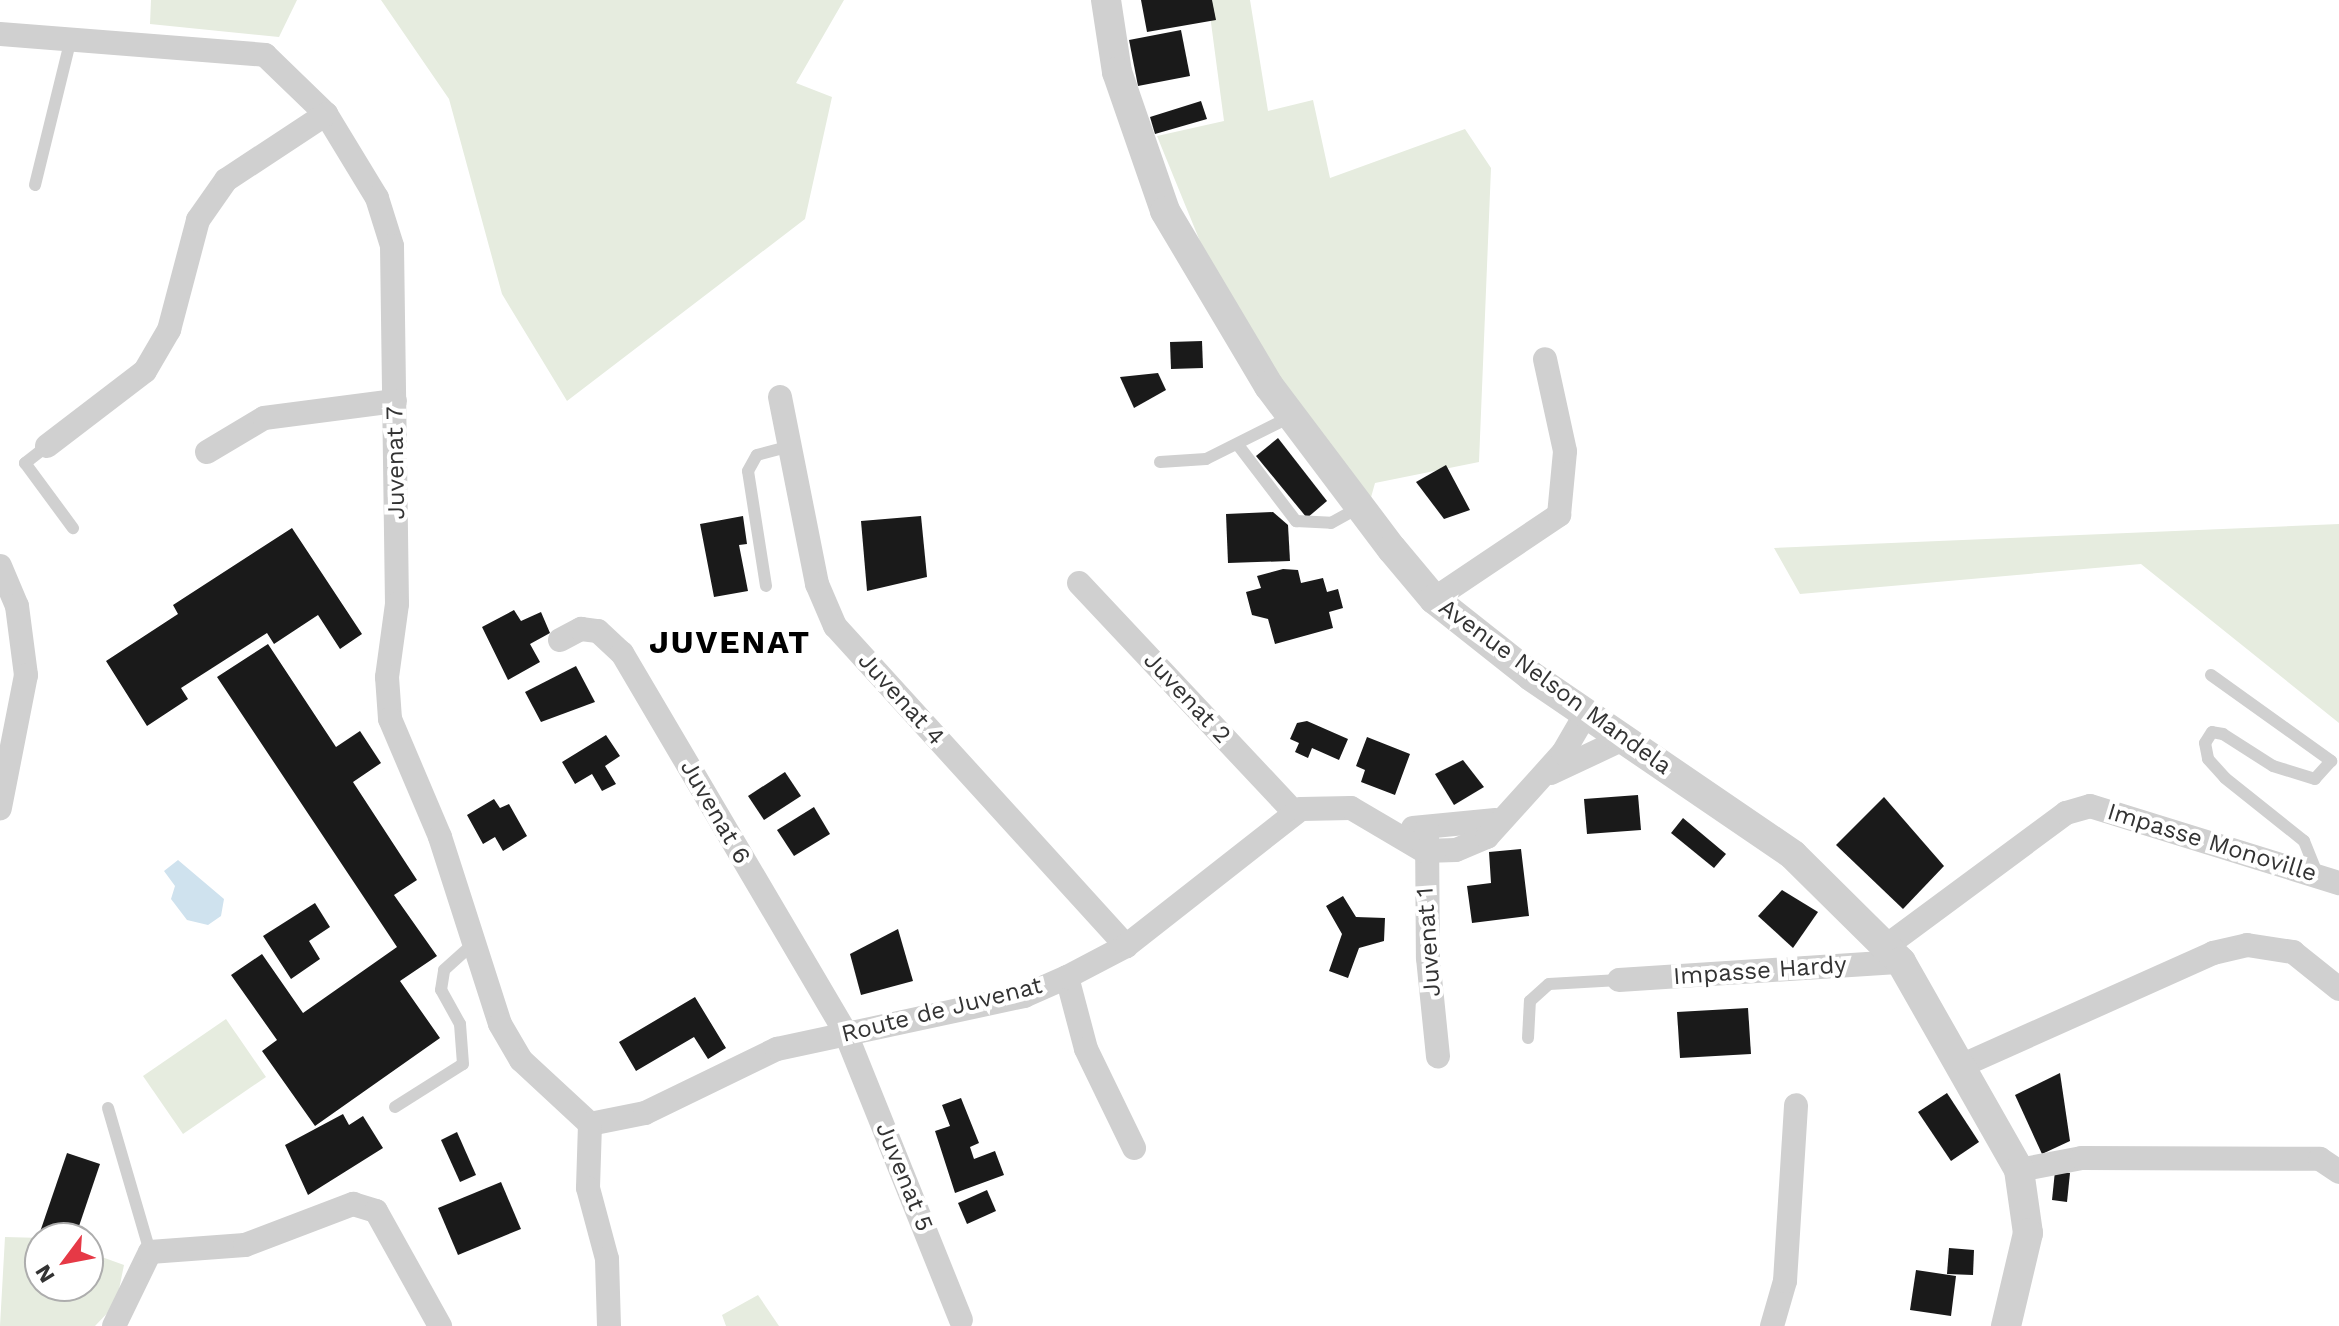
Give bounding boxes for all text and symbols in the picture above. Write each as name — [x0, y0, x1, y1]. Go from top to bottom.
street label: Juvenat 7 — [381, 406, 411, 520]
street label: Avenue Nelson Mandela — [1433, 593, 1677, 781]
district label: JUVENAT — [649, 623, 811, 661]
street label: Juvenat 4 — [852, 646, 950, 752]
street label: Juvenat 2 — [1137, 646, 1237, 750]
street label: Juvenat 6 — [674, 755, 756, 869]
street label: Impasse Monoville — [2104, 797, 2320, 889]
street label: Juvenat 1 — [1411, 886, 1447, 998]
street label: Impasse Hardy — [1672, 951, 1848, 991]
street label: Route de Juvenat — [838, 971, 1046, 1049]
street label: Juvenat 5 — [869, 1118, 939, 1236]
north arrow — [24, 1222, 104, 1302]
text: N — [30, 1260, 60, 1287]

